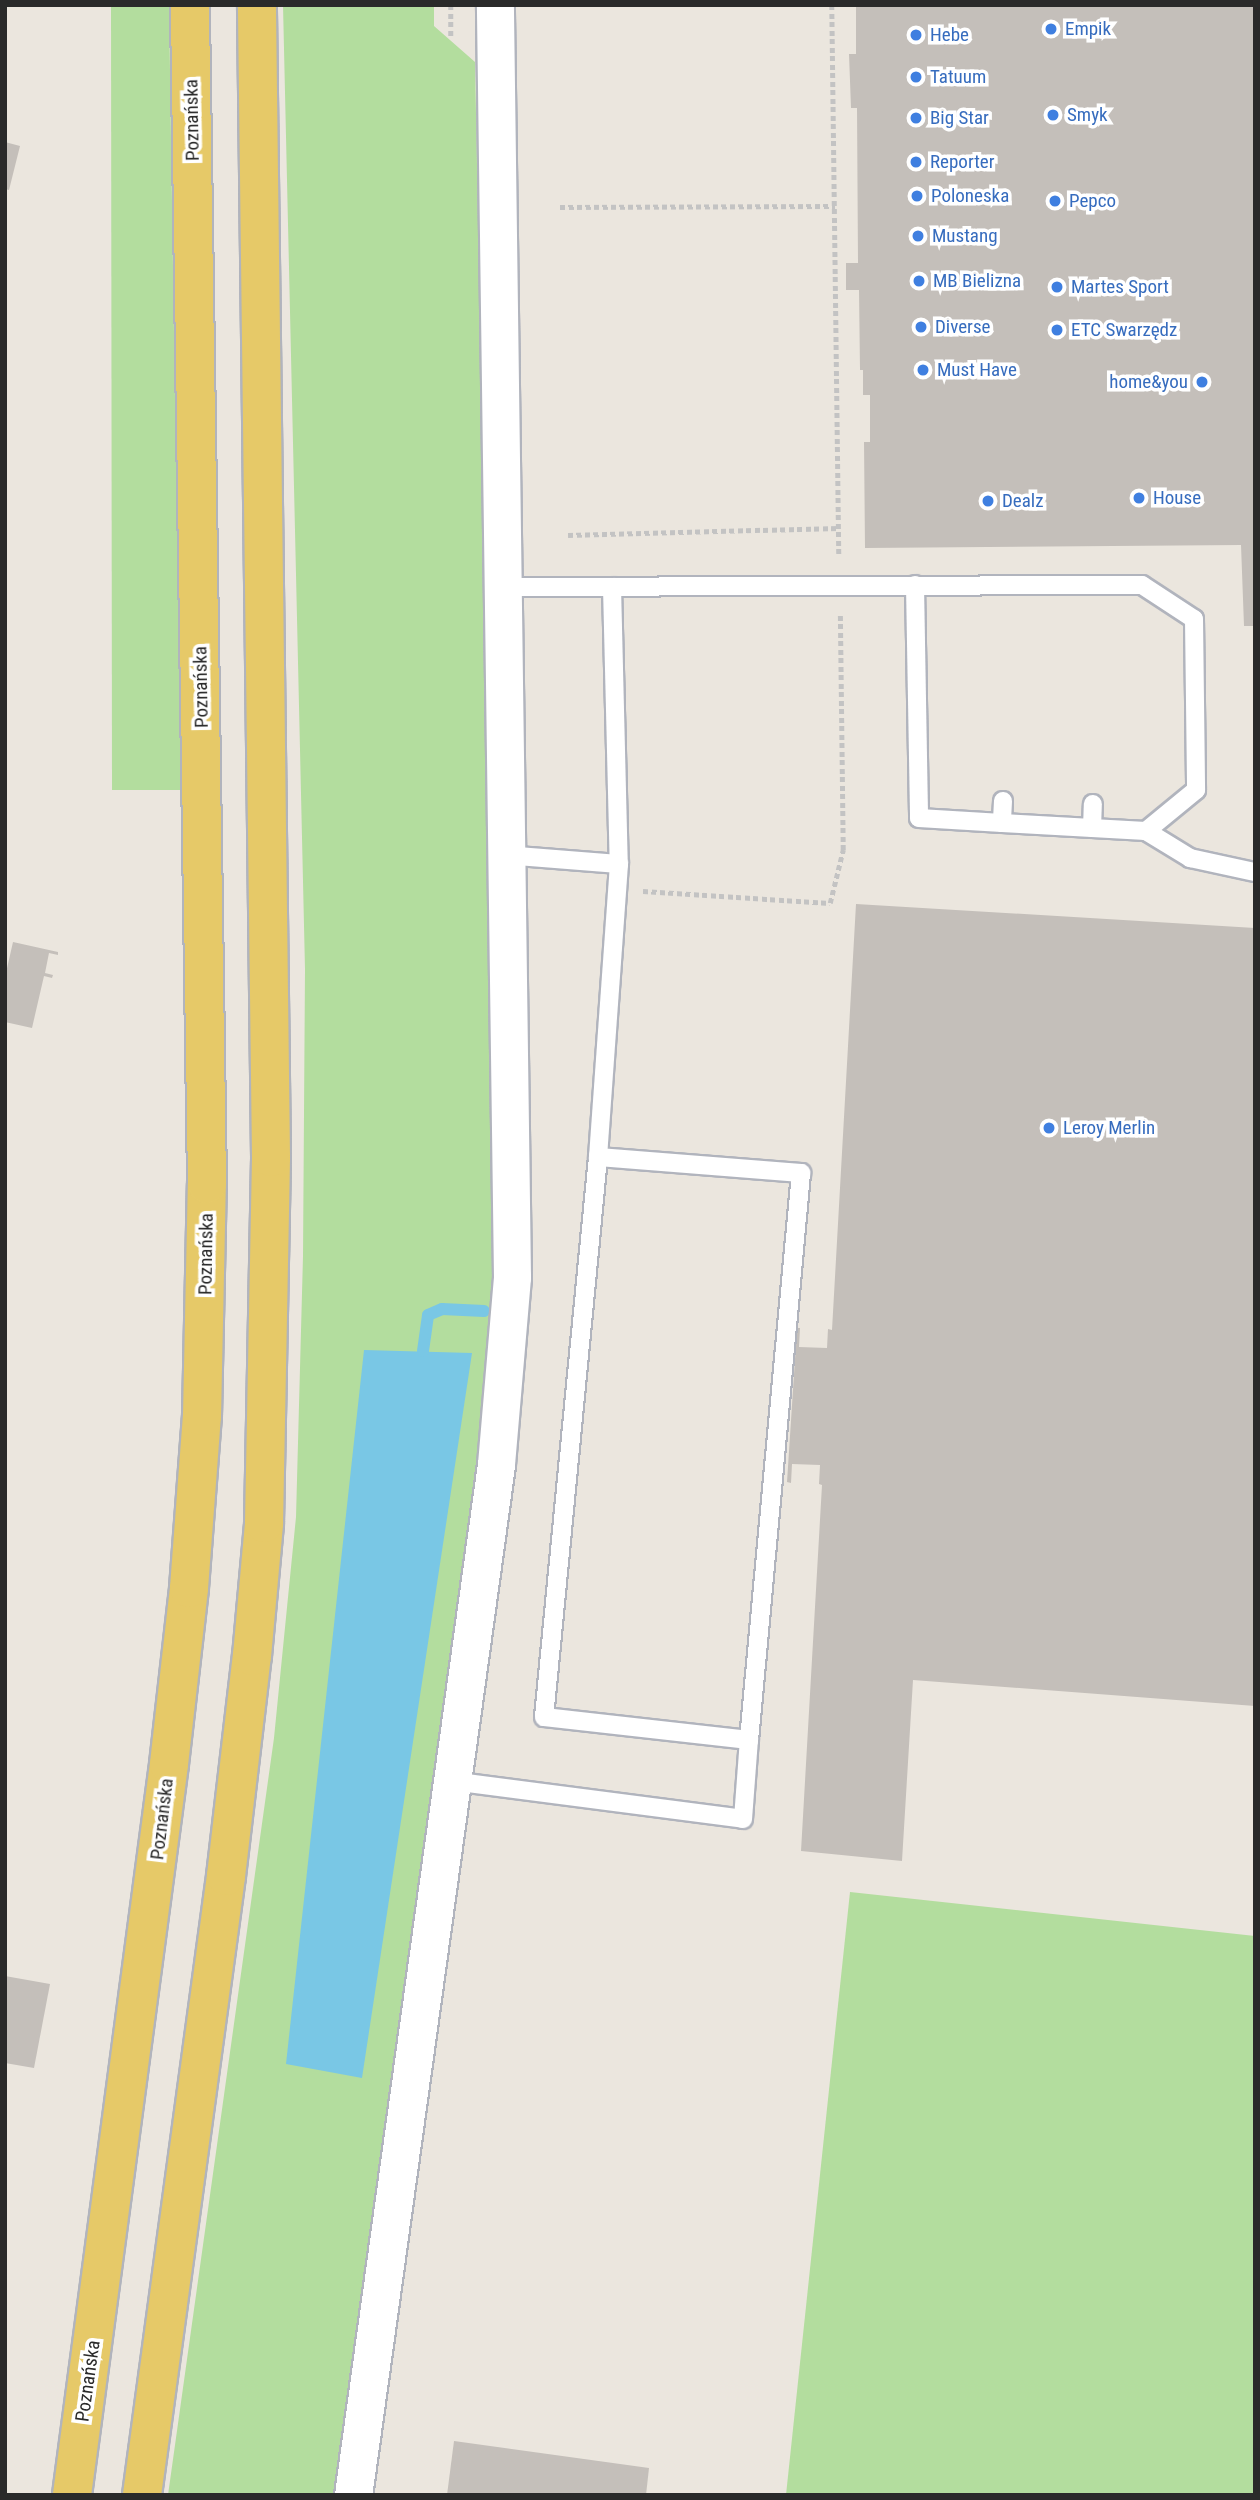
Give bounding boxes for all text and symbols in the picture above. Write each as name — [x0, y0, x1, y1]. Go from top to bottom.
place label: Empik — [1065, 18, 1111, 40]
marker: Empik — [1043, 21, 1059, 37]
place label: Hebe — [930, 24, 969, 46]
marker: Hebe — [908, 27, 924, 43]
place label: Tatuum — [930, 66, 986, 88]
marker: Tatuum — [908, 69, 924, 85]
street label: Poznańska — [180, 79, 204, 161]
place label: Smyk — [1067, 104, 1108, 126]
place label: Big Star — [930, 107, 989, 129]
marker: Smyk — [1045, 107, 1061, 123]
marker: Big Star — [908, 110, 924, 126]
place label: Reporter — [930, 151, 994, 173]
marker: Reporter — [908, 154, 924, 170]
place label: Poloneska — [931, 185, 1009, 207]
marker: Poloneska — [909, 188, 925, 204]
place label: Pepco — [1069, 190, 1116, 212]
marker: Pepco — [1047, 193, 1063, 209]
place label: Mustang — [932, 225, 997, 247]
marker: Mustang — [910, 228, 926, 244]
place label: MB Bielizna — [933, 270, 1021, 292]
marker: MB Bielizna — [911, 273, 927, 289]
place label: Martes Sport — [1071, 276, 1169, 298]
marker: Martes Sport — [1049, 279, 1065, 295]
place label: Diverse — [935, 316, 990, 338]
marker: Diverse — [913, 319, 929, 335]
place label: ETC Swarzędz — [1071, 319, 1177, 341]
marker: ETC Swarzędz — [1049, 322, 1065, 338]
place label: Must Have — [937, 359, 1017, 381]
marker: Must Have — [915, 362, 931, 378]
place label: home&you — [1109, 371, 1188, 393]
marker: home&you — [1194, 374, 1210, 390]
place label: House — [1153, 487, 1201, 509]
place label: Dealz — [1002, 490, 1044, 512]
marker: House — [1131, 490, 1147, 506]
marker: Dealz — [980, 493, 996, 509]
street label: Poznańska — [189, 646, 213, 728]
place label: Leroy Merlin — [1063, 1117, 1155, 1139]
marker: Leroy Merlin — [1041, 1120, 1057, 1136]
street label: Poznańska — [194, 1213, 218, 1295]
street label: Poznańska — [146, 1777, 178, 1861]
street label: Poznańska — [71, 2339, 105, 2423]

